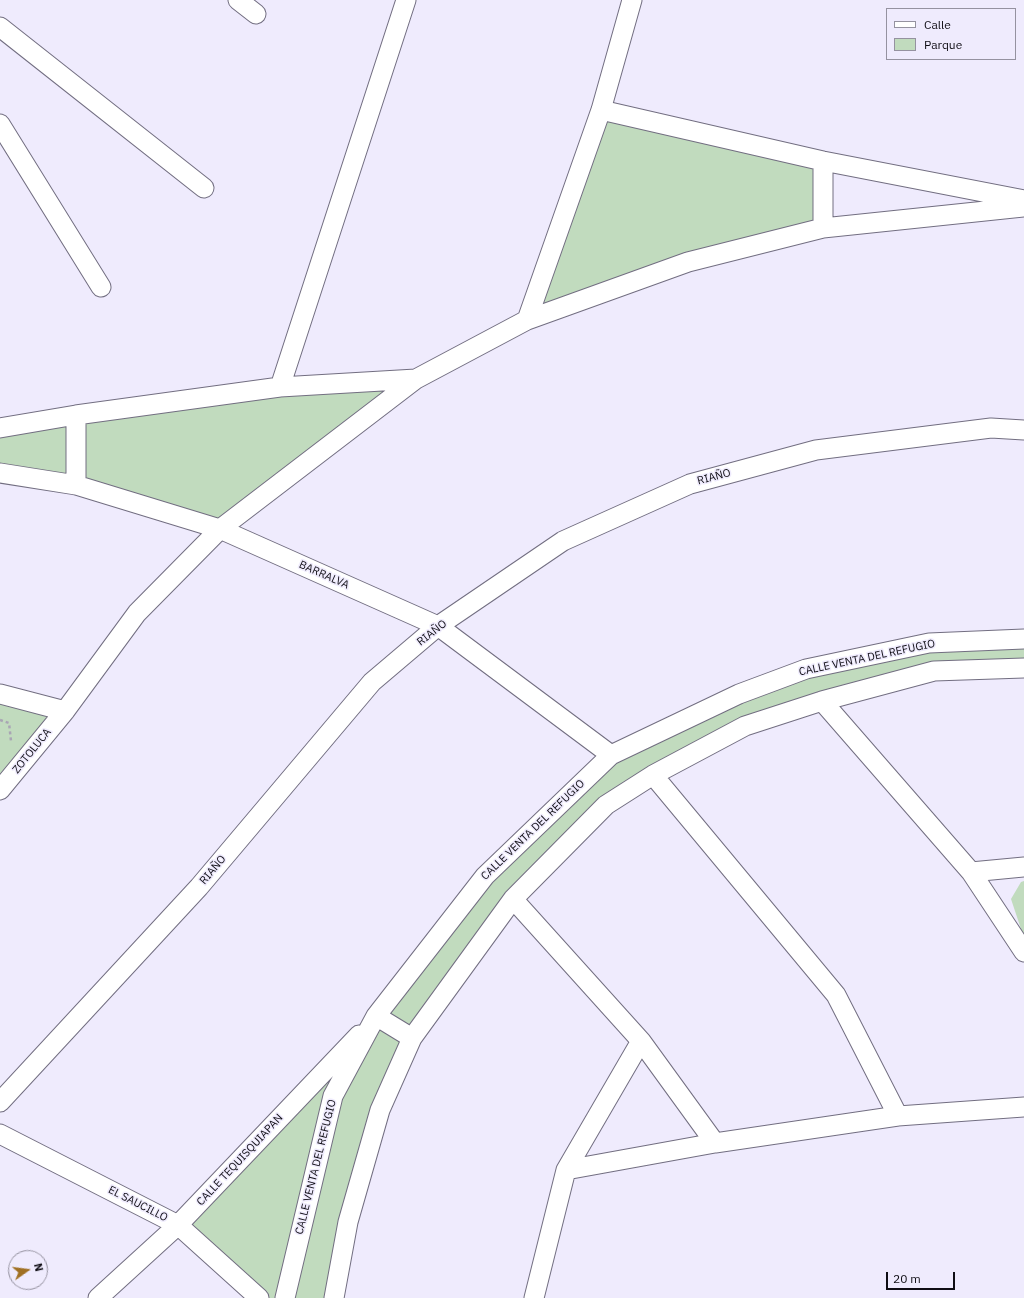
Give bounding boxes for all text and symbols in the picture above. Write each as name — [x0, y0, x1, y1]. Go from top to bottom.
legend — [886, 8, 1016, 60]
text: Calle — [924, 17, 951, 32]
text: Parque — [924, 37, 962, 52]
street label: RIAÑO — [696, 466, 732, 488]
street label: BARRALVA — [297, 558, 351, 592]
street label: RIAÑO — [415, 617, 449, 649]
street label: CALLE VENTA DEL REFUGIO — [798, 637, 936, 679]
street label: ZOTOLUCA — [10, 726, 54, 776]
street label: CALLE VENTA DEL REFUGIO — [478, 777, 588, 883]
street label: RIAÑO — [197, 853, 229, 887]
street label: CALLE VENTA DEL REFUGIO — [293, 1098, 339, 1236]
street label: CALLE TEQUISQUIAPAN — [194, 1111, 286, 1209]
street label: EL SAUCILLO — [106, 1183, 170, 1225]
north arrow — [8, 1250, 48, 1290]
text: N — [31, 1262, 46, 1273]
scale bar — [888, 1264, 957, 1290]
text: 20 m — [893, 1271, 921, 1286]

